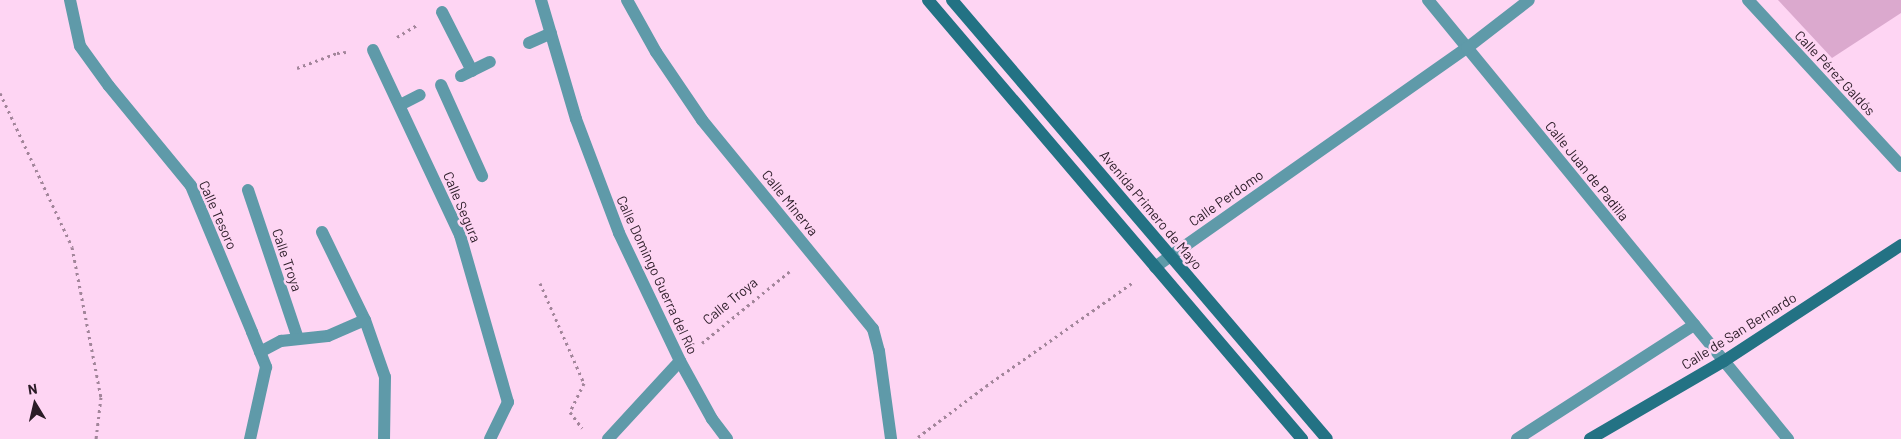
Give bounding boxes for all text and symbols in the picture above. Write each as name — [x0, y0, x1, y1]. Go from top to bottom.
street label: Calle Pérez Galdós — [1791, 27, 1879, 119]
street label: Calle Juan de Padilla — [1542, 118, 1632, 224]
street label: Avenida Primero de Mayo — [1096, 147, 1206, 273]
street label: Calle Perdomo — [1185, 166, 1267, 230]
street label: Calle Minerva — [758, 167, 822, 239]
street label: Calle Segura — [440, 169, 484, 245]
street label: Calle Tesoro — [195, 178, 241, 252]
street label: Calle Domingo Guerra del Río — [613, 193, 701, 357]
street label: Calle Troya — [268, 226, 306, 294]
street label: Calle Troya — [699, 274, 761, 328]
street label: Calle de San Bernardo — [1679, 289, 1799, 373]
north arrow — [10, 379, 60, 429]
text: N — [27, 380, 39, 398]

